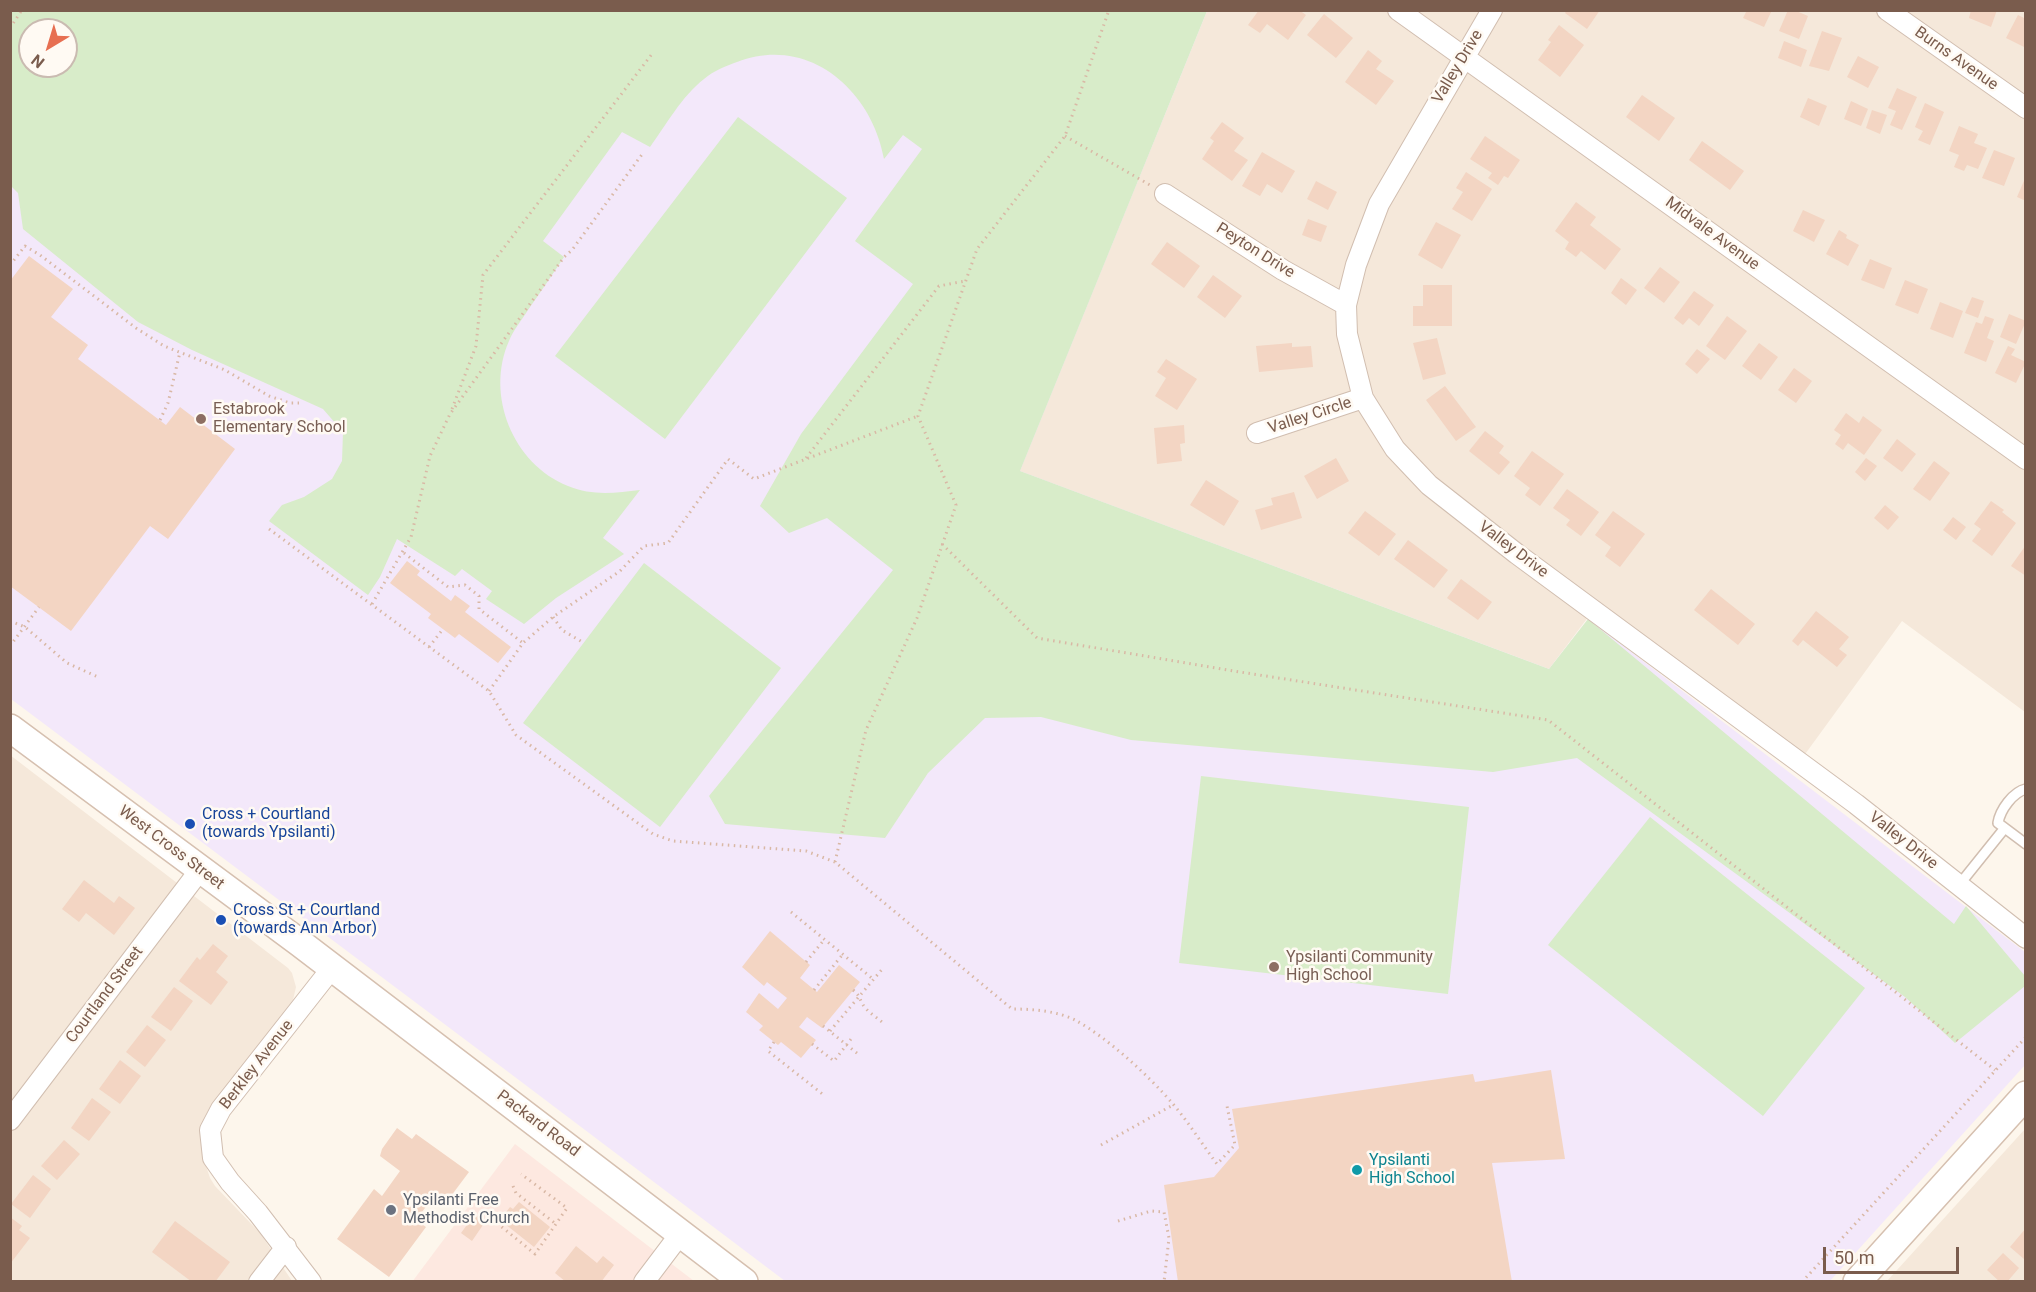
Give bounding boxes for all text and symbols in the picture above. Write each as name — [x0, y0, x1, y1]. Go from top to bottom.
north arrow — [18, 18, 78, 78]
street label: Burns Avenue — [1911, 23, 2001, 95]
street label: Valley Drive — [1429, 27, 1487, 107]
text: N — [28, 50, 48, 72]
street label: Midvale Avenue — [1661, 193, 1763, 275]
street label: Peyton Drive — [1212, 219, 1298, 283]
street label: Valley Circle — [1266, 393, 1354, 439]
place label: Estabrook Elementary School — [213, 400, 346, 438]
marker: Estabrook Elementary School — [194, 412, 208, 426]
street label: Valley Drive — [1474, 518, 1552, 582]
street label: West Cross Street — [114, 802, 228, 894]
place label: Cross + Courtland (towards Ypsilanti) — [202, 805, 335, 843]
street label: Valley Drive — [1865, 808, 1941, 874]
marker: Cross + Courtland (towards Ypsilanti) — [183, 817, 197, 831]
place label: Cross St + Courtland (towards Ann Arbor) — [233, 901, 380, 939]
marker: Cross St + Courtland (towards Ann Arbor) — [214, 913, 228, 927]
street label: Courtland Street — [62, 943, 148, 1047]
place label: Ypsilanti Community High School — [1286, 948, 1433, 986]
marker: Ypsilanti Community High School — [1267, 960, 1281, 974]
street label: Berkley Avenue — [216, 1016, 298, 1114]
street label: Packard Road — [493, 1087, 583, 1161]
place label: Ypsilanti High School — [1369, 1151, 1455, 1189]
marker: Ypsilanti High School — [1350, 1163, 1364, 1177]
place label: Ypsilanti Free Methodist Church — [403, 1191, 530, 1229]
marker: Ypsilanti Free Methodist Church — [384, 1203, 398, 1217]
scale bar — [1826, 1235, 1962, 1273]
text: 50 m — [1834, 1247, 1874, 1268]

